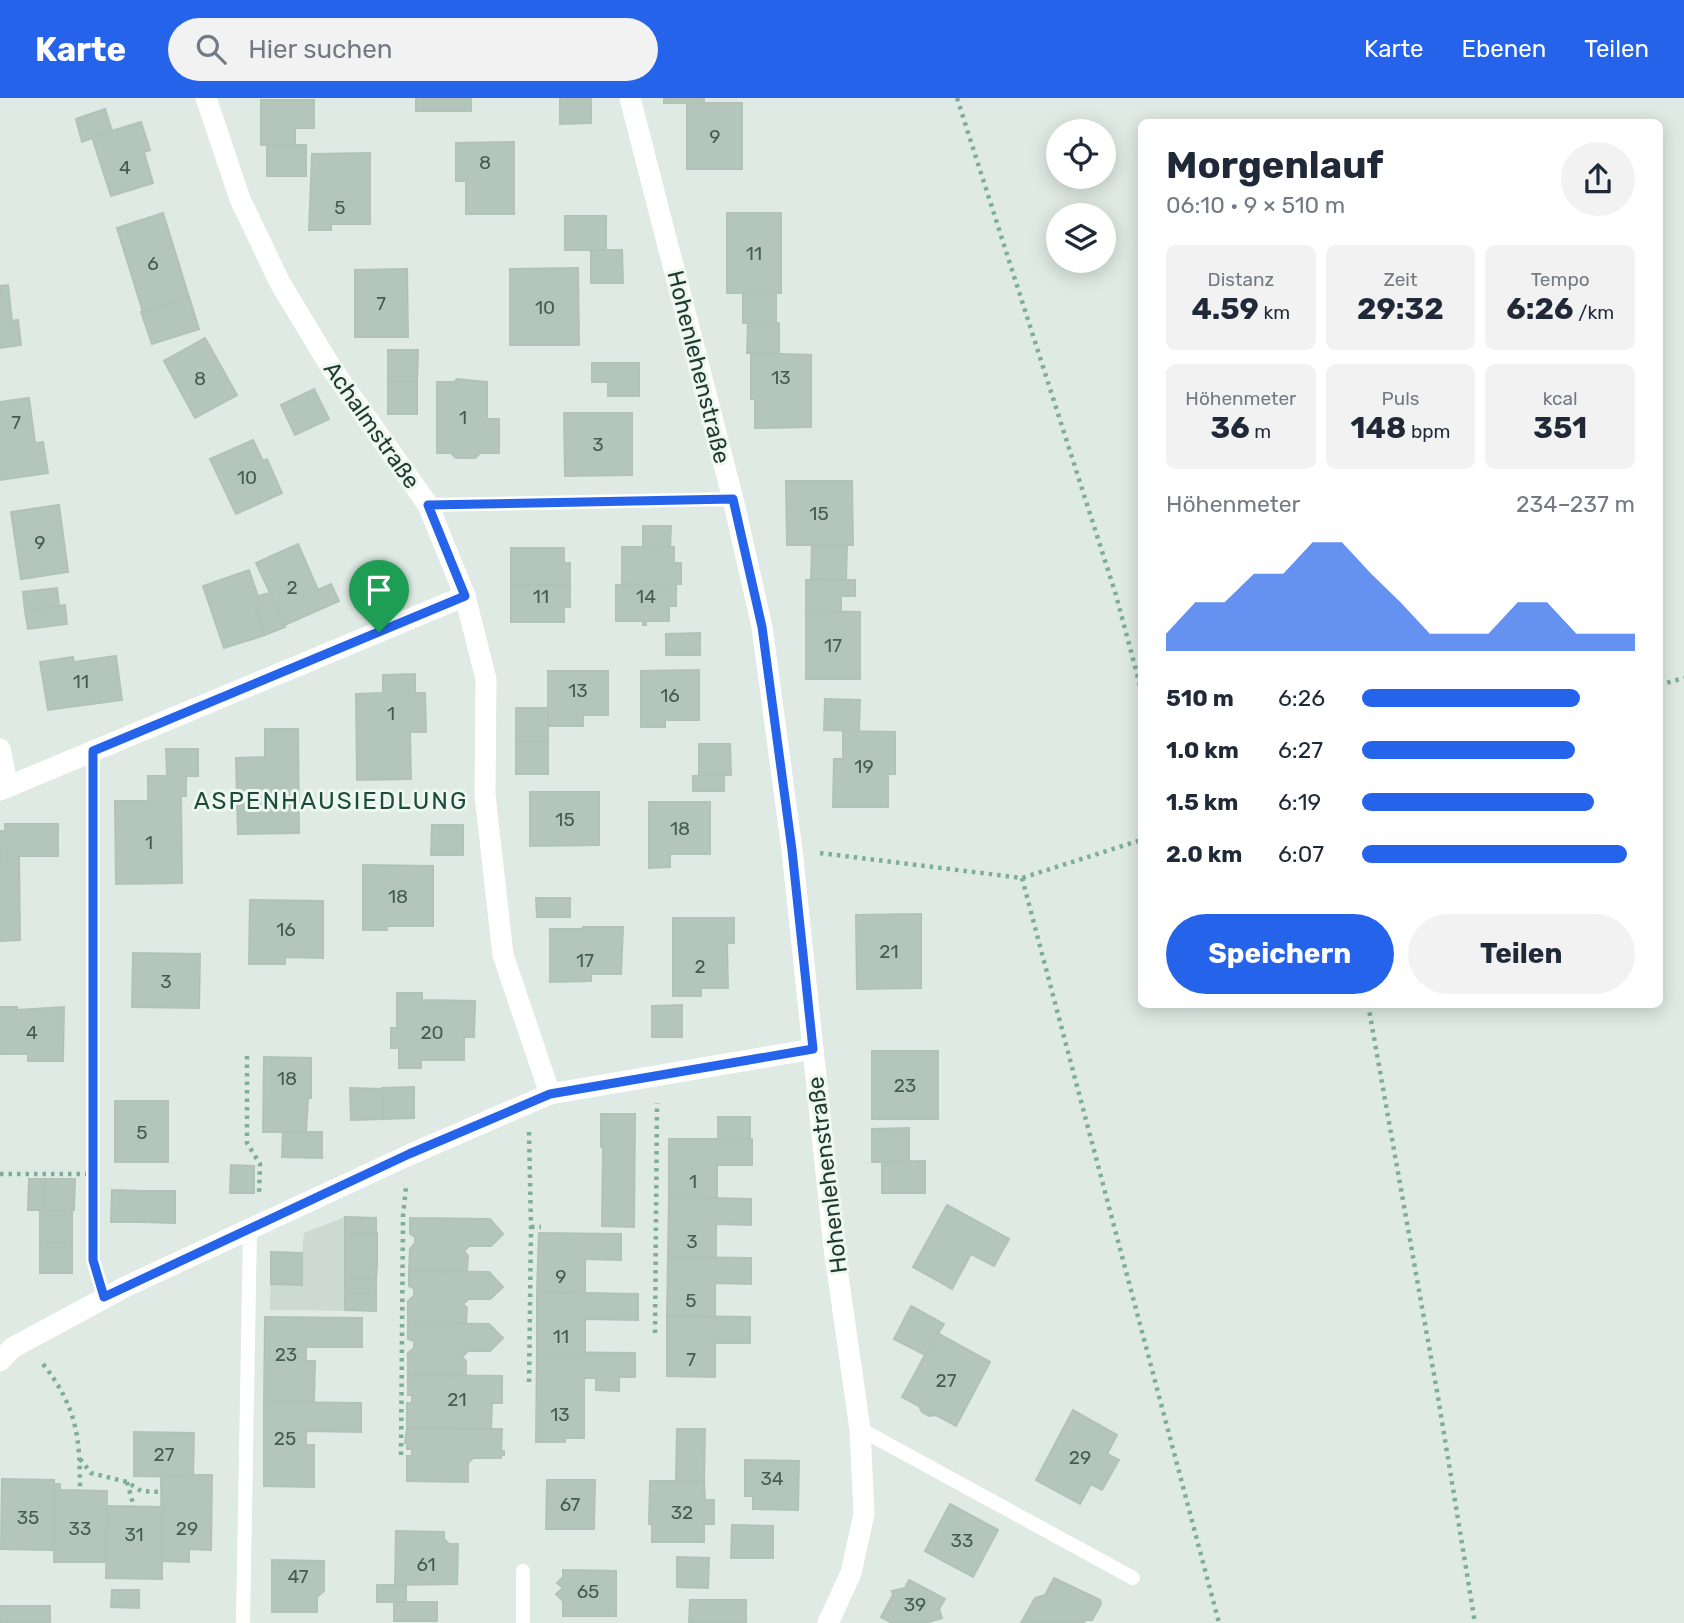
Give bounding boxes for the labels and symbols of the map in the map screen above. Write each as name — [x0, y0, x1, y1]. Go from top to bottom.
house number: 9 — [709, 125, 721, 148]
house number: 8 — [479, 151, 491, 174]
house number: 4 — [119, 156, 131, 179]
house number: 5 — [334, 196, 346, 219]
house number: 11 — [746, 242, 762, 265]
house number: 6 — [147, 252, 159, 275]
street label: Hohenlehenstraße — [661, 267, 737, 467]
house number: 7 — [376, 292, 386, 315]
house number: 10 — [535, 296, 555, 319]
street label: Achalmstraße — [318, 356, 426, 494]
house number: 13 — [771, 366, 791, 389]
house number: 8 — [194, 367, 206, 390]
house number: 1 — [459, 406, 467, 429]
house number: 7 — [11, 411, 21, 434]
house number: 3 — [592, 433, 604, 456]
house number: 10 — [237, 466, 257, 489]
house number: 15 — [809, 502, 829, 525]
house number: 9 — [34, 531, 46, 554]
pin — [349, 560, 409, 632]
house number: 2 — [286, 576, 298, 599]
house number: 11 — [533, 585, 549, 608]
house number: 14 — [636, 585, 656, 608]
house number: 17 — [824, 634, 842, 657]
house number: 11 — [73, 670, 89, 693]
house number: 13 — [568, 679, 588, 702]
house number: 16 — [660, 684, 680, 707]
house number: 1 — [387, 702, 395, 725]
house number: 19 — [854, 755, 874, 778]
district label: ASPENHAUSIEDLUNG — [194, 787, 468, 815]
house number: 15 — [555, 808, 575, 831]
house number: 18 — [670, 817, 690, 840]
house number: 1 — [145, 831, 153, 854]
house number: 18 — [388, 885, 408, 908]
house number: 16 — [276, 918, 296, 941]
house number: 21 — [879, 940, 899, 963]
house number: 17 — [576, 949, 594, 972]
house number: 2 — [694, 955, 706, 978]
house number: 3 — [160, 970, 172, 993]
house number: 4 — [26, 1021, 38, 1044]
house number: 20 — [420, 1021, 444, 1044]
house number: 18 — [277, 1067, 297, 1090]
house number: 23 — [894, 1074, 916, 1097]
street label: Hohenlehenstraße — [801, 1075, 853, 1275]
house number: 5 — [136, 1121, 148, 1144]
house number: 1 — [689, 1170, 697, 1193]
house number: 3 — [686, 1230, 698, 1253]
house number: 9 — [555, 1265, 567, 1288]
house number: 5 — [685, 1289, 697, 1312]
house number: 11 — [553, 1325, 569, 1348]
house number: 23 — [275, 1343, 297, 1366]
house number: 7 — [686, 1348, 696, 1371]
house number: 27 — [936, 1369, 957, 1392]
house number: 21 — [447, 1388, 467, 1411]
house number: 13 — [550, 1403, 570, 1426]
house number: 25 — [274, 1427, 296, 1450]
house number: 27 — [154, 1443, 175, 1466]
house number: 29 — [1069, 1446, 1091, 1469]
house number: 34 — [760, 1467, 784, 1490]
house number: 67 — [560, 1493, 581, 1516]
house number: 32 — [671, 1501, 693, 1524]
house number: 35 — [17, 1506, 39, 1529]
house number: 33 — [69, 1517, 91, 1540]
house number: 29 — [176, 1517, 198, 1540]
house number: 31 — [124, 1523, 144, 1546]
house number: 33 — [951, 1529, 973, 1552]
house number: 61 — [416, 1553, 436, 1576]
house number: 47 — [287, 1565, 309, 1588]
house number: 65 — [577, 1580, 599, 1603]
house number: 39 — [904, 1593, 926, 1616]

